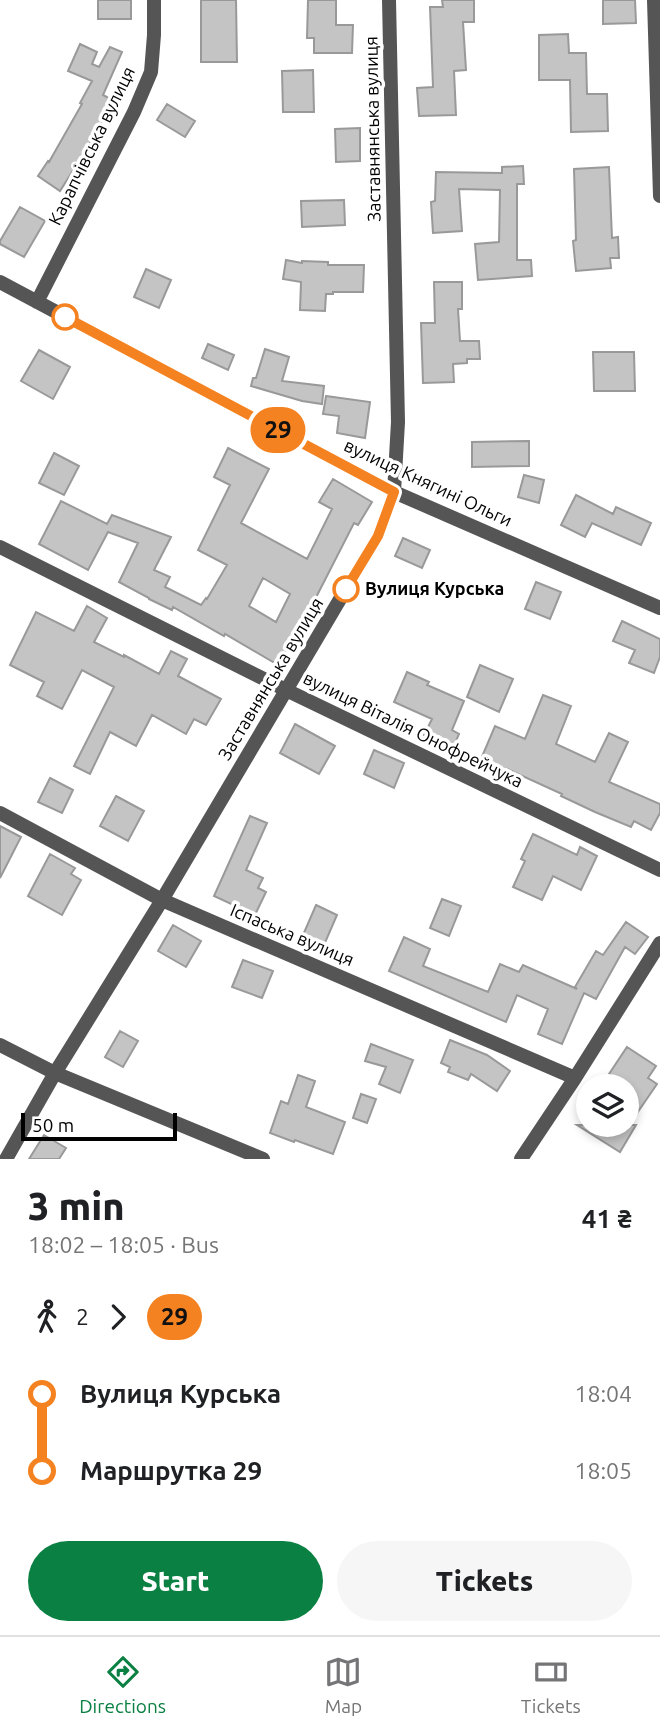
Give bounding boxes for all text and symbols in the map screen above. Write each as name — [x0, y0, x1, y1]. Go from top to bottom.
street label: Заставнянська вулиця — [360, 36, 384, 222]
street label: Карапчівська вулиця — [44, 63, 138, 228]
unlabelled marker — [52, 304, 78, 330]
line badge: 29 — [246, 407, 310, 453]
text: 29 — [264, 416, 292, 443]
street label: вулиця Княгині Ольги — [341, 434, 516, 530]
marker: Вулиця Курська — [333, 576, 359, 602]
place label: Вулиця Курська — [365, 578, 504, 598]
street label: Заставнянська вулиця — [214, 594, 327, 763]
street label: вулиця Віталія Онофрейчука — [300, 667, 527, 791]
street label: Іспаська вулиця — [227, 899, 357, 969]
map controls — [576, 1074, 639, 1137]
button: layers — [576, 1074, 639, 1137]
scale bar — [21, 1110, 177, 1142]
text: 50 m — [32, 1114, 74, 1136]
text: 3 min — [28, 1185, 125, 1227]
text: 41 ₴ — [582, 1204, 632, 1233]
text: 18:02 – 18:05 · Bus — [28, 1232, 219, 1257]
icon: walk — [28, 1298, 66, 1336]
icon: forward — [99, 1298, 137, 1336]
text: 29 — [161, 1303, 188, 1330]
text: 2 — [76, 1304, 89, 1329]
text: Вулиця Курська — [80, 1379, 281, 1408]
text: 18:04 — [574, 1381, 632, 1406]
text: Маршрутка 29 — [80, 1456, 262, 1485]
text: 18:05 — [574, 1458, 632, 1483]
button: Start — [28, 1541, 323, 1621]
button: Tickets — [337, 1541, 632, 1621]
tab: Directions — [79, 1653, 166, 1717]
tab: Map — [324, 1653, 362, 1717]
tab: Tickets — [521, 1653, 581, 1717]

